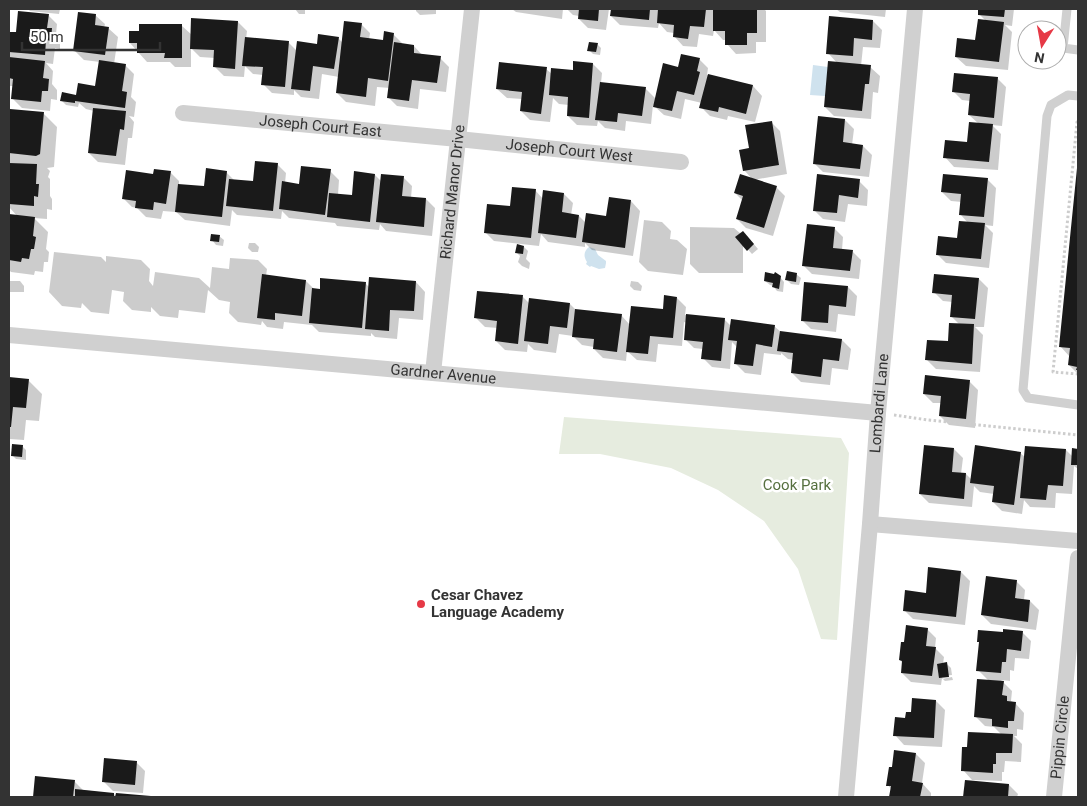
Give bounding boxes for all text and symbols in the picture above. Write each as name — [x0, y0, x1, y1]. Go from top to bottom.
scale bar — [22, 20, 160, 52]
north arrow — [1017, 20, 1067, 70]
text: 50 m — [30, 28, 64, 46]
text: N — [1033, 49, 1046, 67]
street label: Joseph Court East — [258, 111, 383, 141]
street label: Richard Manor Drive — [436, 124, 469, 260]
street label: Joseph Court West — [505, 135, 634, 166]
street label: Lombardi Lane — [866, 353, 892, 454]
street label: Gardner Avenue — [390, 360, 497, 388]
park label: Cook Park — [763, 476, 832, 494]
place label: Cesar Chavez Language Academy — [431, 586, 564, 621]
marker: Cesar Chavez Language Academy — [415, 598, 427, 610]
street label: Pippin Circle — [1047, 695, 1073, 780]

